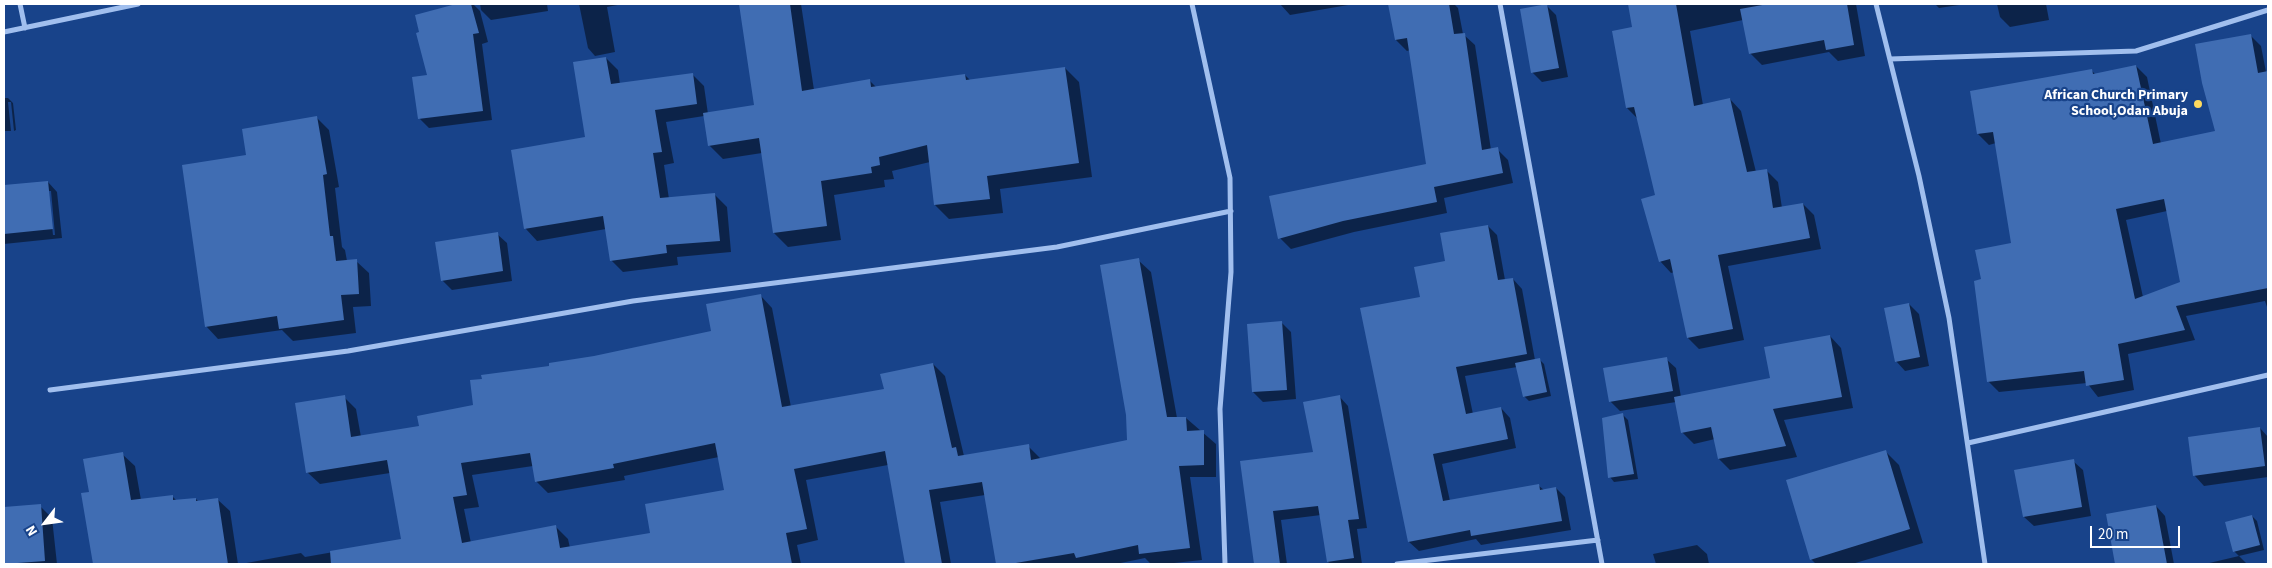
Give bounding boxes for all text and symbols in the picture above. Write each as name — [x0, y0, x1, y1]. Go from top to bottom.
place label: African Church Primary School,Odan Abuja — [2044, 88, 2188, 120]
marker: African Church Primary School,Odan Abuja — [2192, 98, 2204, 110]
north arrow — [20, 498, 70, 548]
scale bar — [2092, 516, 2182, 548]
text: N — [21, 521, 43, 540]
text: 20 m — [2098, 524, 2128, 545]

